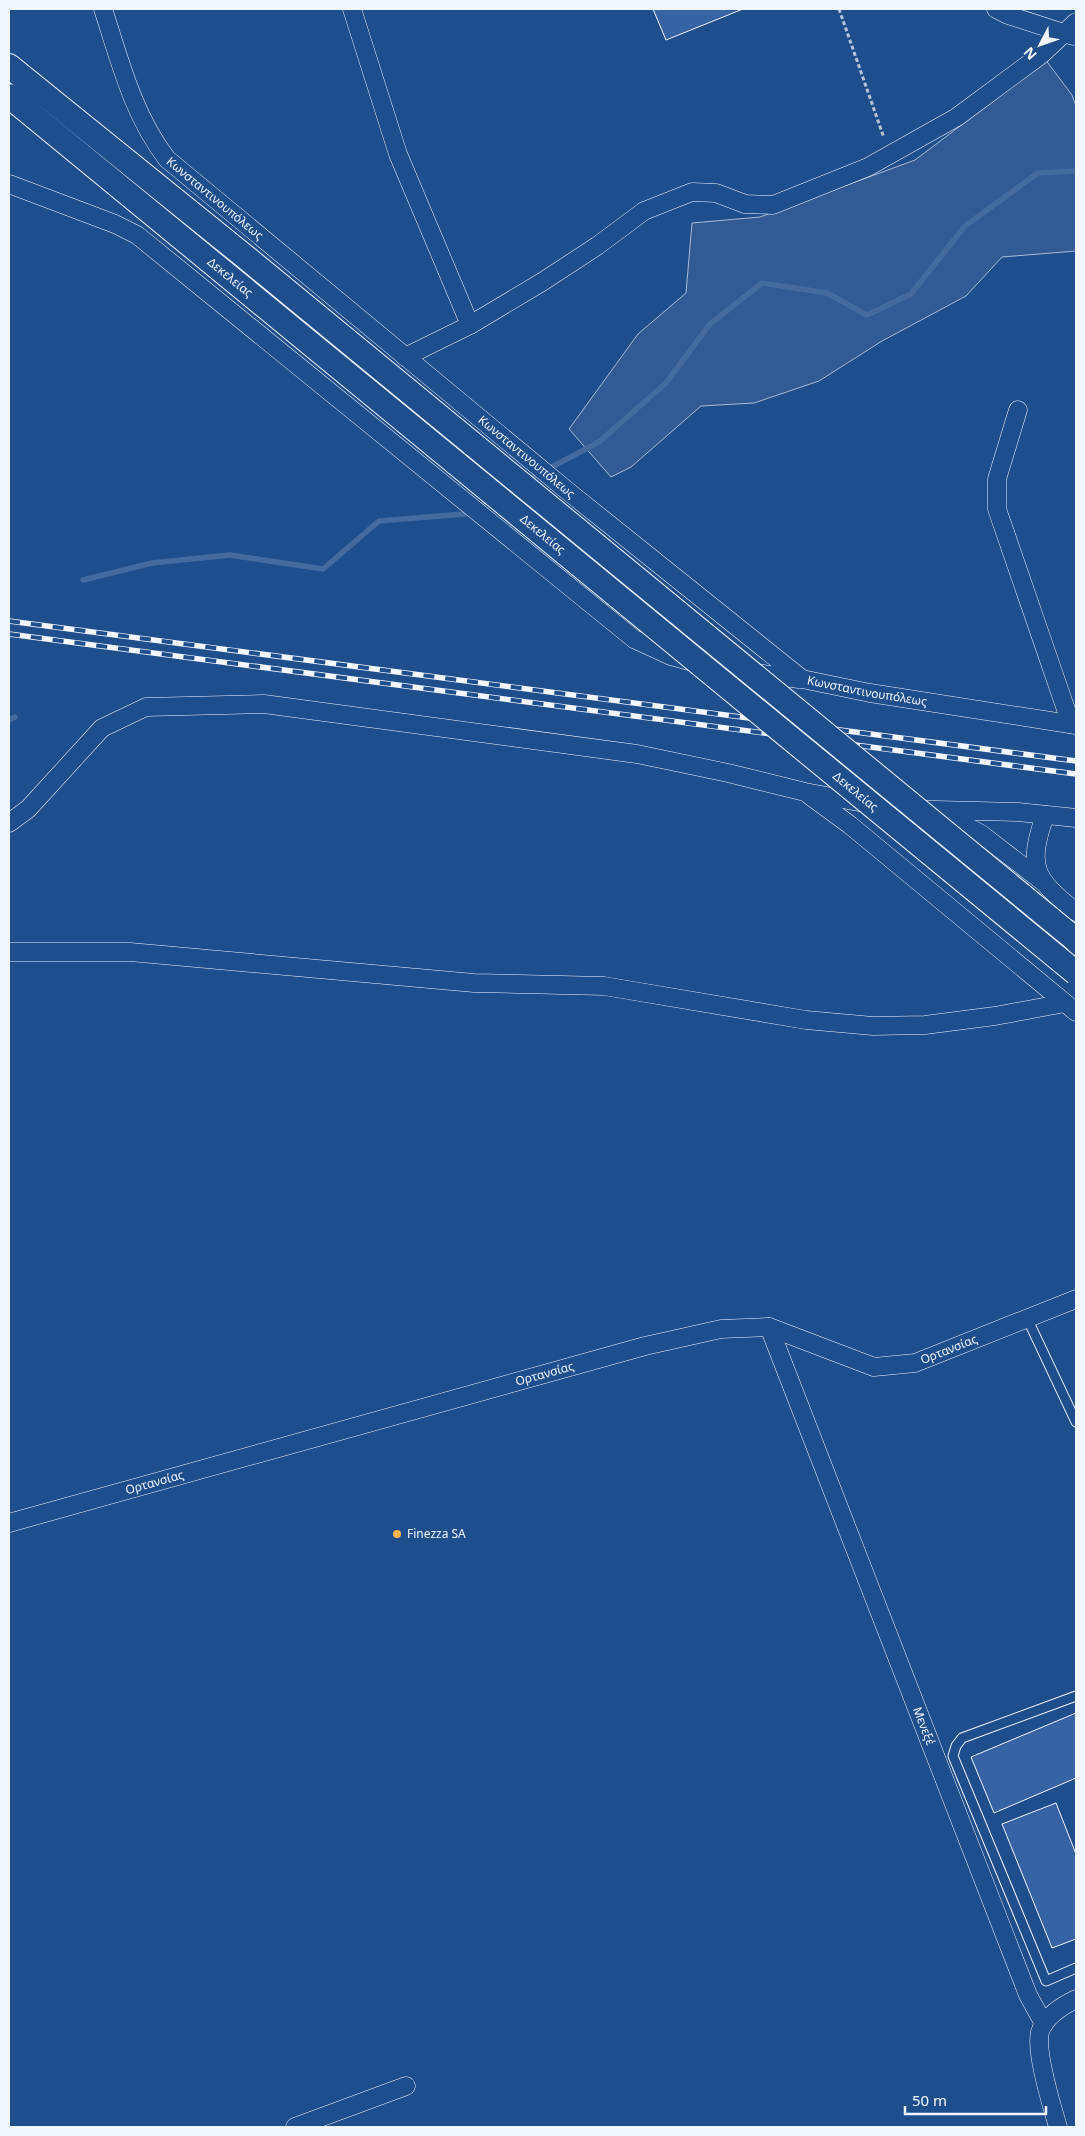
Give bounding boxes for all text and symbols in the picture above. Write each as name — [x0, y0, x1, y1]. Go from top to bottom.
north arrow — [1015, 20, 1065, 70]
text: N — [1019, 43, 1041, 64]
street label: Κωνσταντινουπόλεως — [163, 153, 267, 244]
street label: Δεκελείας — [204, 253, 257, 301]
street label: Κωνσταντινουπόλεως — [475, 411, 579, 502]
street label: Δεκελείας — [517, 510, 570, 558]
street label: Κωνσταντινουπόλεως — [806, 671, 928, 710]
street label: Δεκελείας — [830, 768, 882, 815]
street label: Ορτανσίας — [918, 1330, 980, 1368]
street label: Ορτανσίας — [513, 1357, 576, 1390]
street label: Ορτανσίας — [123, 1466, 186, 1498]
place label: Finezza SA — [407, 1525, 466, 1542]
marker: Finezza SA — [391, 1528, 403, 1540]
street label: Μενεξέ — [909, 1704, 939, 1748]
scale bar — [905, 2084, 1046, 2116]
text: 50 m — [912, 2090, 947, 2110]

